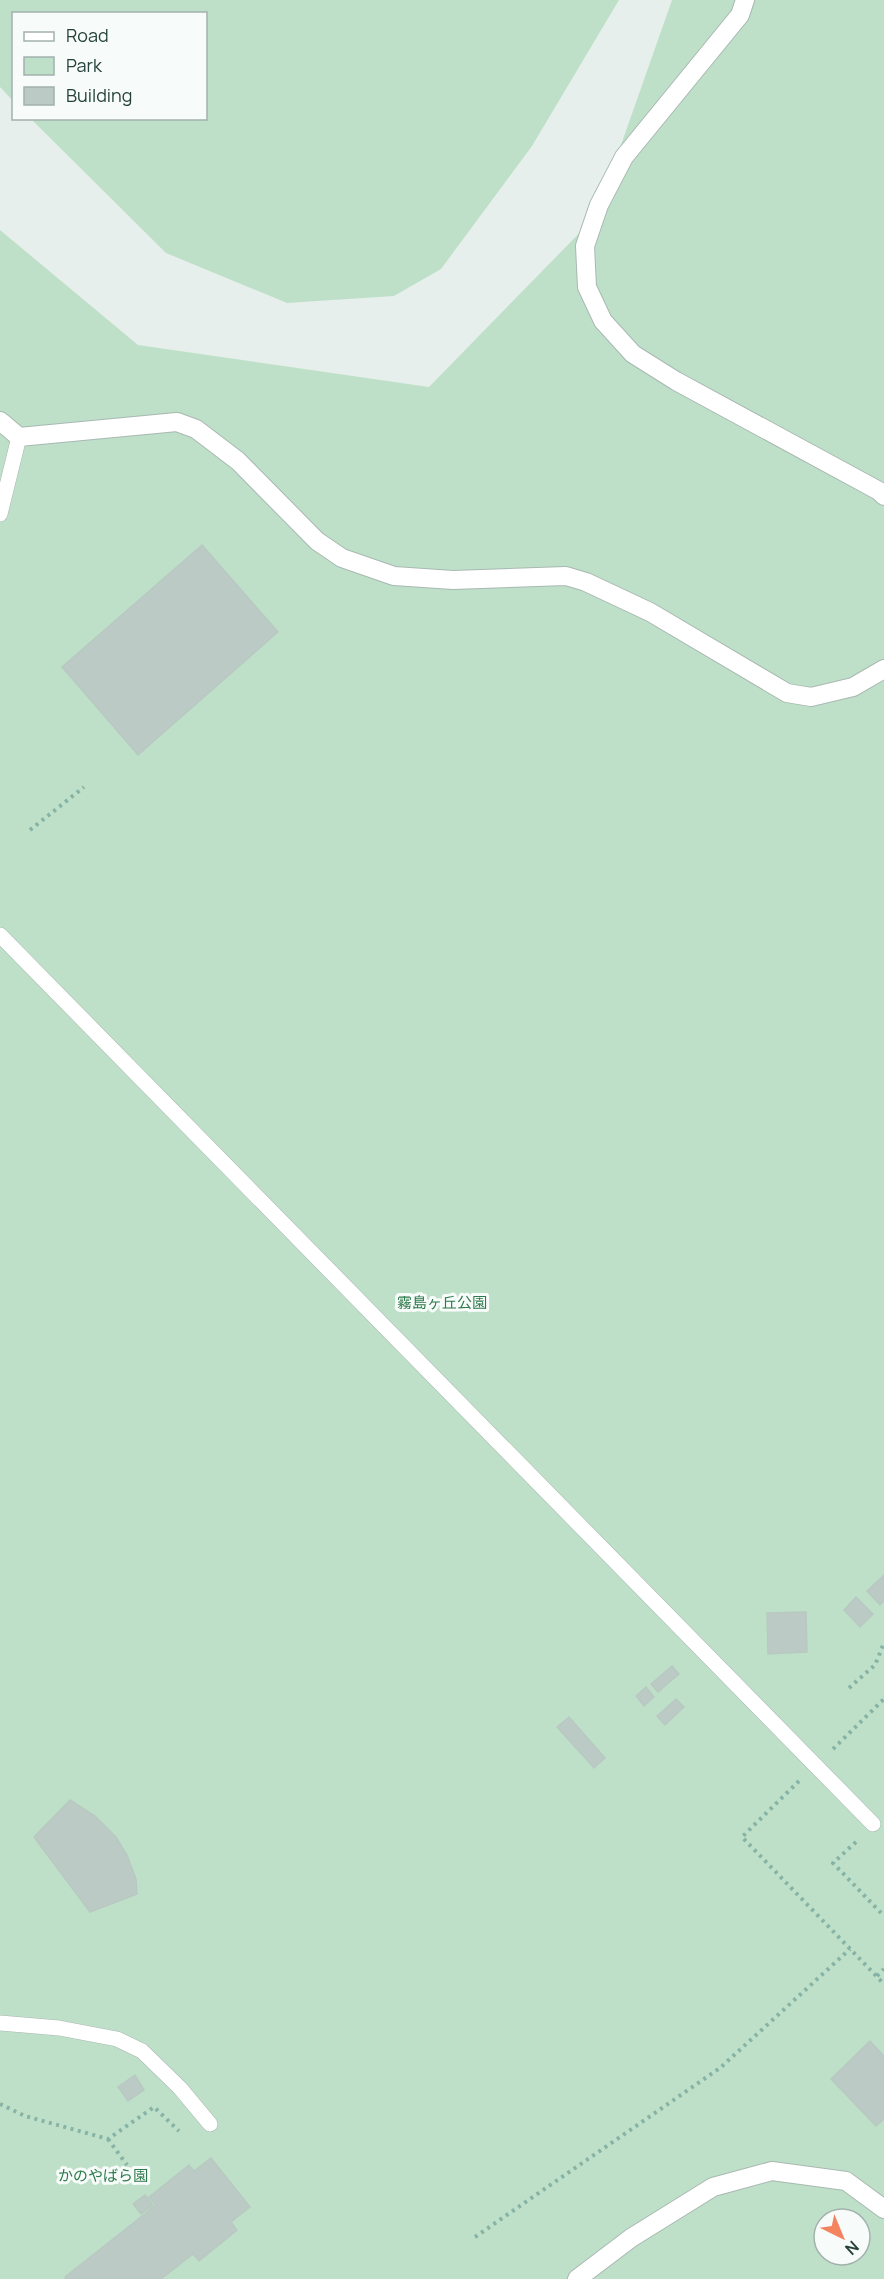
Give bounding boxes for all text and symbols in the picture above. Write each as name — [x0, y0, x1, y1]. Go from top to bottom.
legend — [12, 12, 207, 120]
text: Road — [66, 23, 109, 47]
text: Park — [66, 53, 103, 77]
text: Building — [66, 83, 132, 107]
park label: 霧島ヶ丘公園 — [397, 1292, 487, 1313]
park label: かのやばら園 — [58, 2165, 148, 2186]
north arrow — [812, 2207, 872, 2267]
text: N — [841, 2236, 864, 2260]

